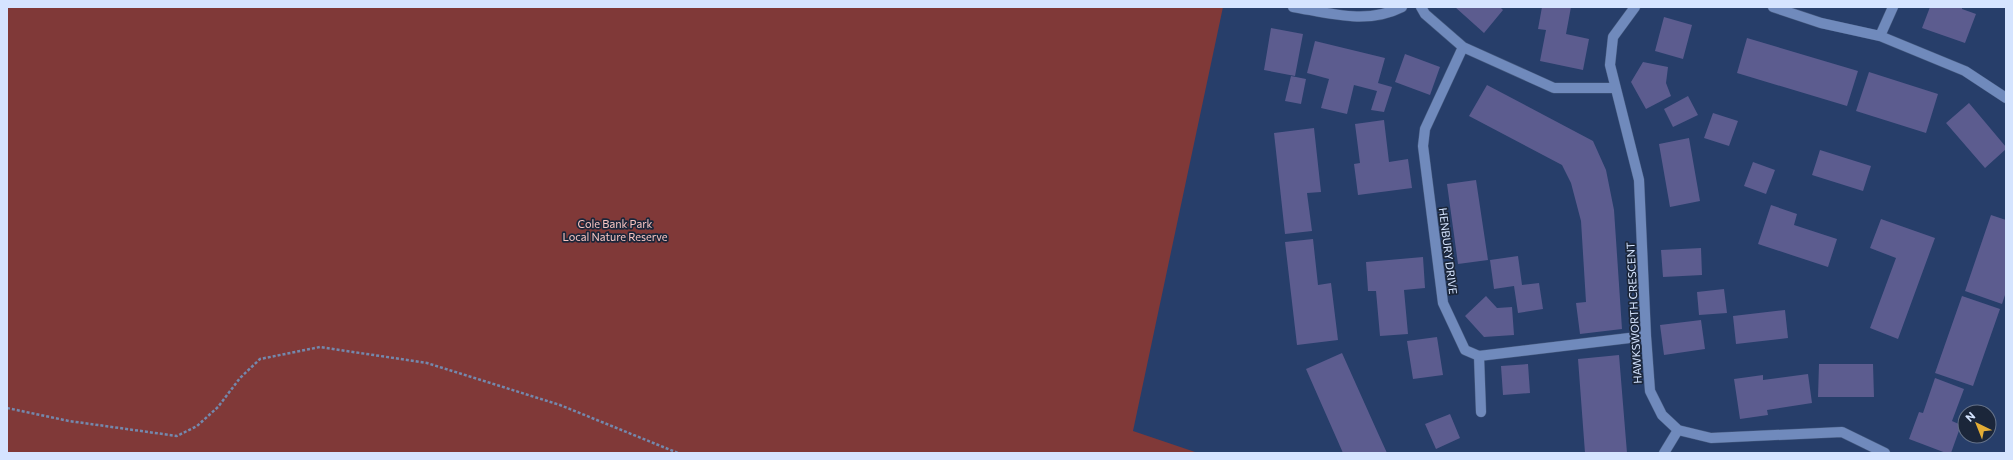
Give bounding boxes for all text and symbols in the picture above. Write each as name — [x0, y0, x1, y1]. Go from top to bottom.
street label: HENBURY DRIVE — [1437, 207, 1460, 295]
park label: Cole Bank Park Local Nature Reserve — [562, 217, 668, 243]
street label: HAWKSWORTH CRESCENT — [1623, 242, 1644, 384]
north arrow — [1957, 404, 1997, 444]
text: N — [1962, 409, 1977, 424]

